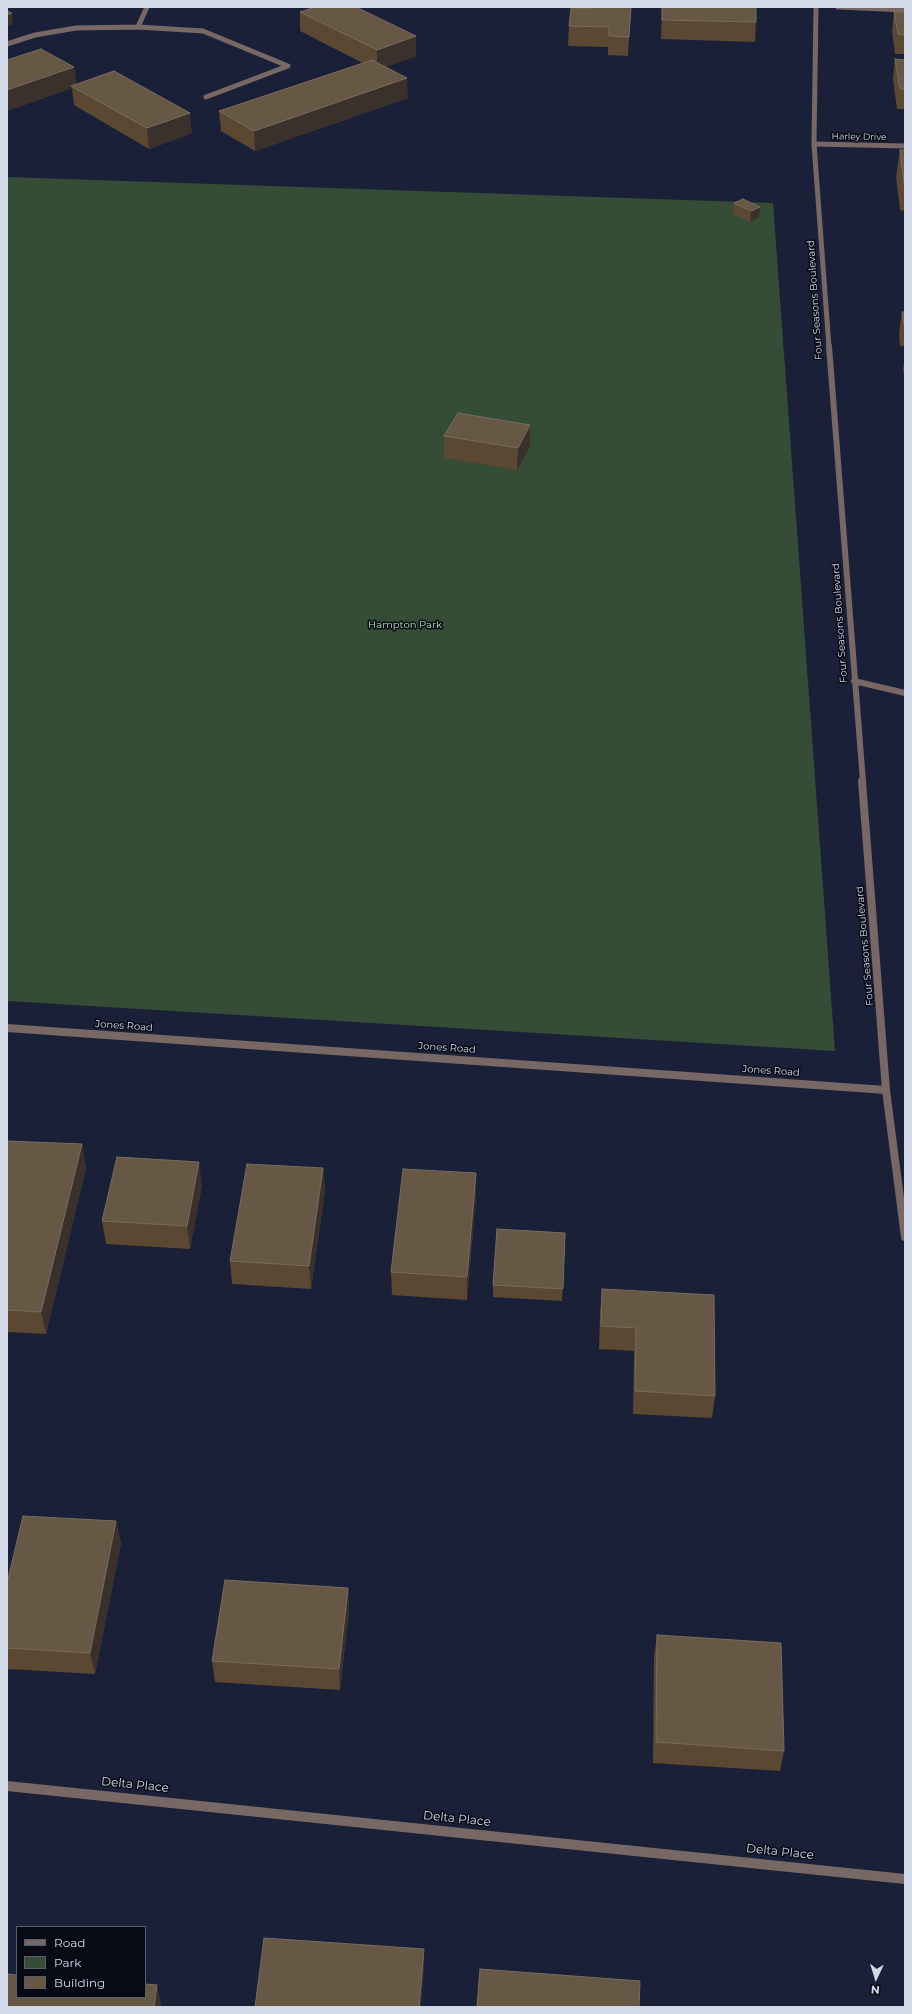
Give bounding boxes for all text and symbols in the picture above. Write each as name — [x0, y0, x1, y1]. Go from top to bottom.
street label: Harley Drive — [832, 131, 886, 143]
street label: Four Seasons Boulevard — [805, 240, 825, 360]
street label: Four Seasons Boulevard — [830, 563, 850, 683]
park label: Hampton Park — [368, 619, 442, 631]
street label: Four Seasons Boulevard — [854, 886, 876, 1006]
street label: Jones Road — [95, 1018, 153, 1034]
street label: Jones Road — [418, 1040, 476, 1056]
street label: Jones Road — [742, 1063, 800, 1079]
street label: Delta Place — [100, 1774, 170, 1796]
street label: Delta Place — [422, 1808, 492, 1830]
street label: Delta Place — [745, 1841, 815, 1863]
legend — [16, 1926, 146, 1998]
text: Road — [54, 1935, 85, 1950]
text: Park — [54, 1955, 81, 1970]
north arrow — [856, 1958, 896, 1998]
text: Building — [54, 1975, 105, 1990]
text: N — [870, 1983, 880, 1997]

